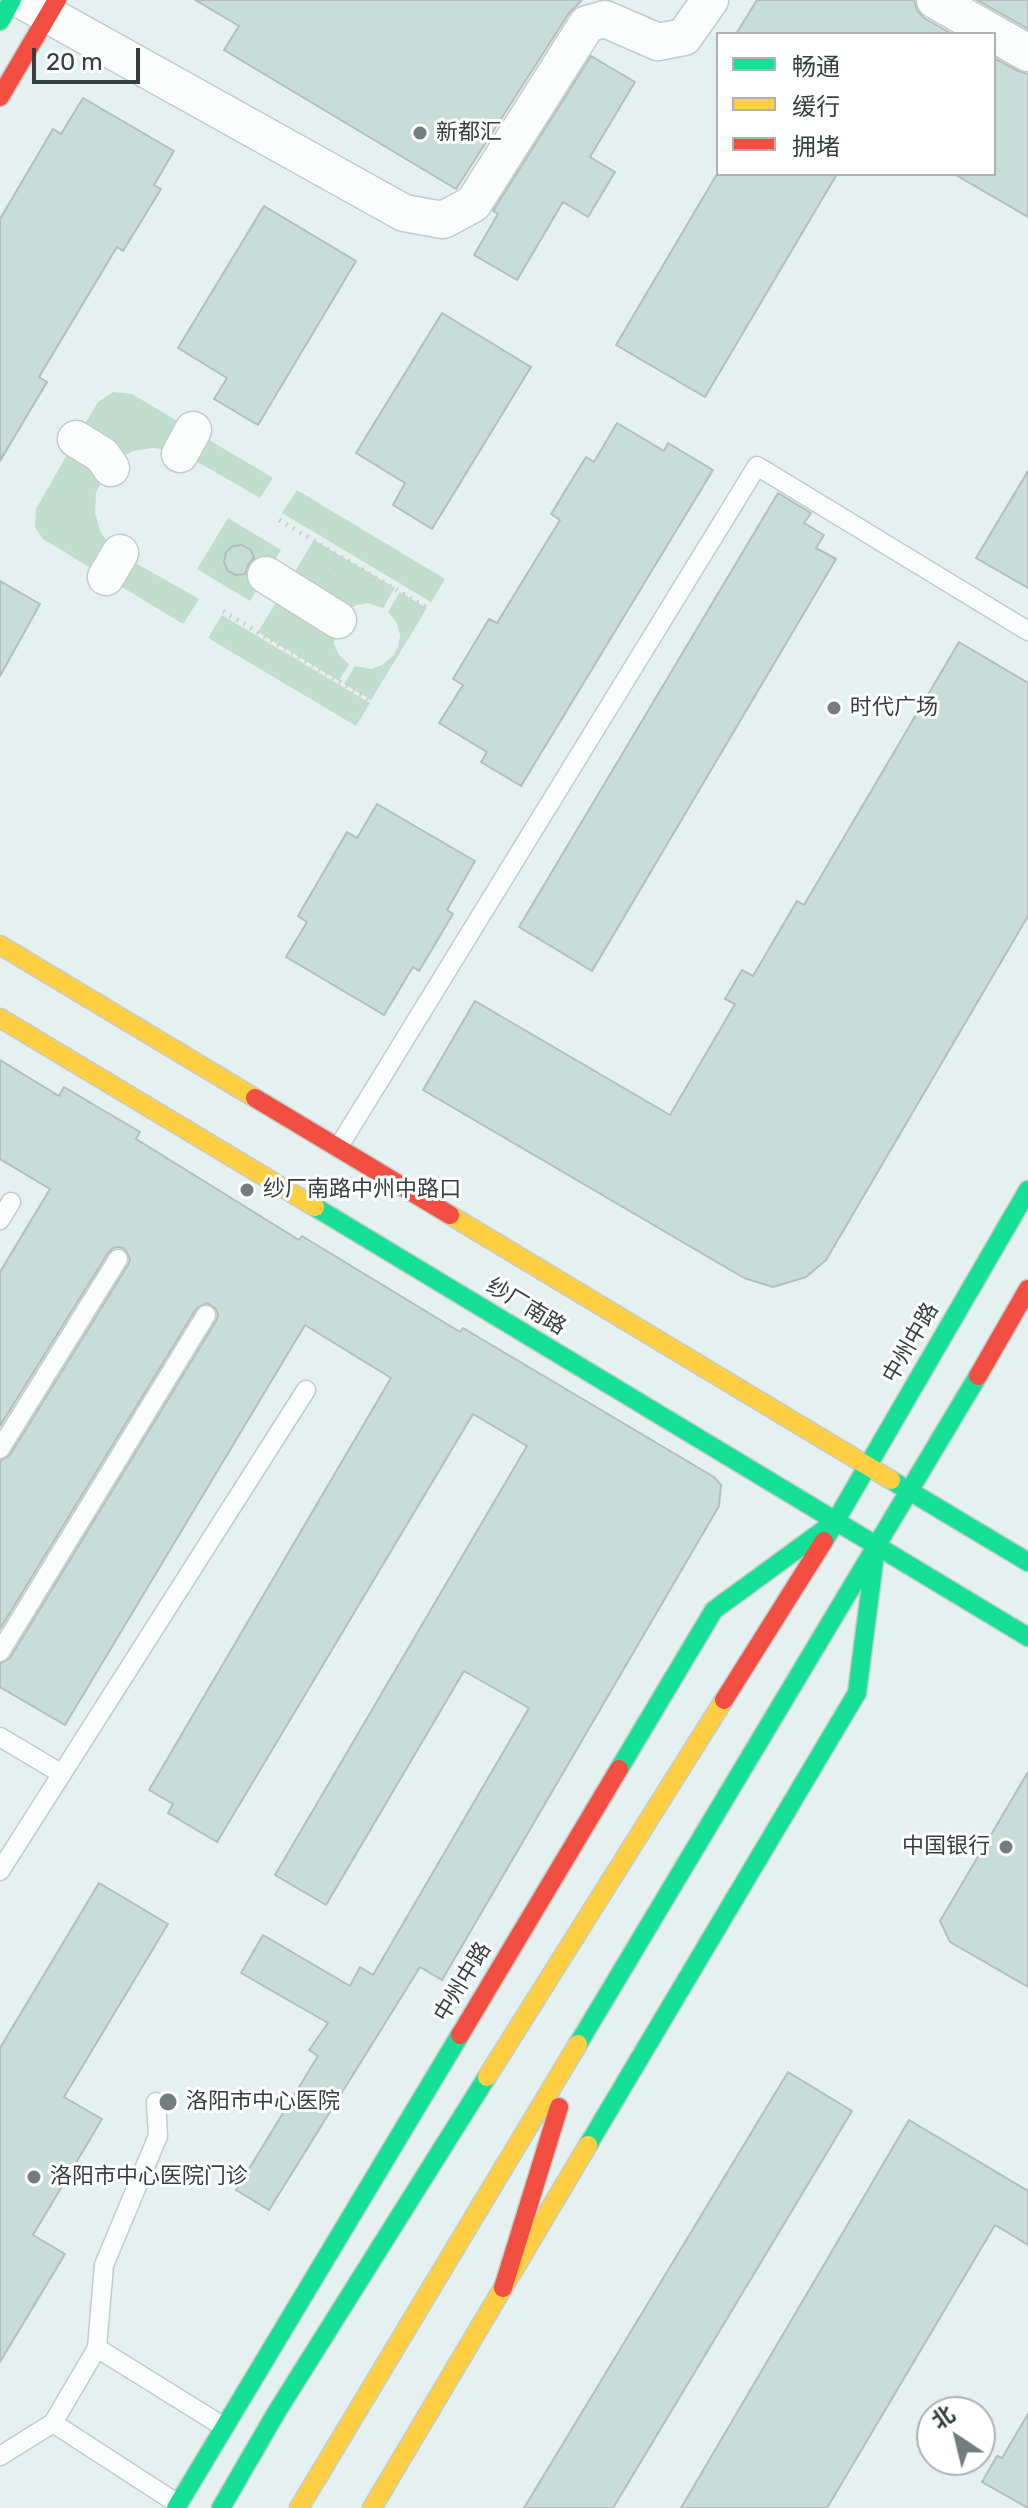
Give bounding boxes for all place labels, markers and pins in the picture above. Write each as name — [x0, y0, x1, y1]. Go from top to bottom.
place label: 新都汇 — [436, 120, 502, 146]
marker: 新都汇 — [411, 124, 429, 142]
place label: 时代广场 — [850, 695, 938, 721]
marker: 时代广场 — [825, 699, 843, 717]
place label: 纱厂南路中州中路口 — [263, 1177, 461, 1203]
marker: 纱厂南路中州中路口 — [238, 1181, 256, 1199]
place label: 中国银行 — [902, 1834, 990, 1860]
marker: 中国银行 — [997, 1838, 1015, 1856]
place label: 洛阳市中心医院 — [186, 2089, 340, 2115]
marker: 洛阳市中心医院 — [157, 2091, 179, 2113]
place label: 洛阳市中心医院门诊 — [50, 2164, 248, 2190]
marker: 洛阳市中心医院门诊 — [25, 2168, 43, 2186]

